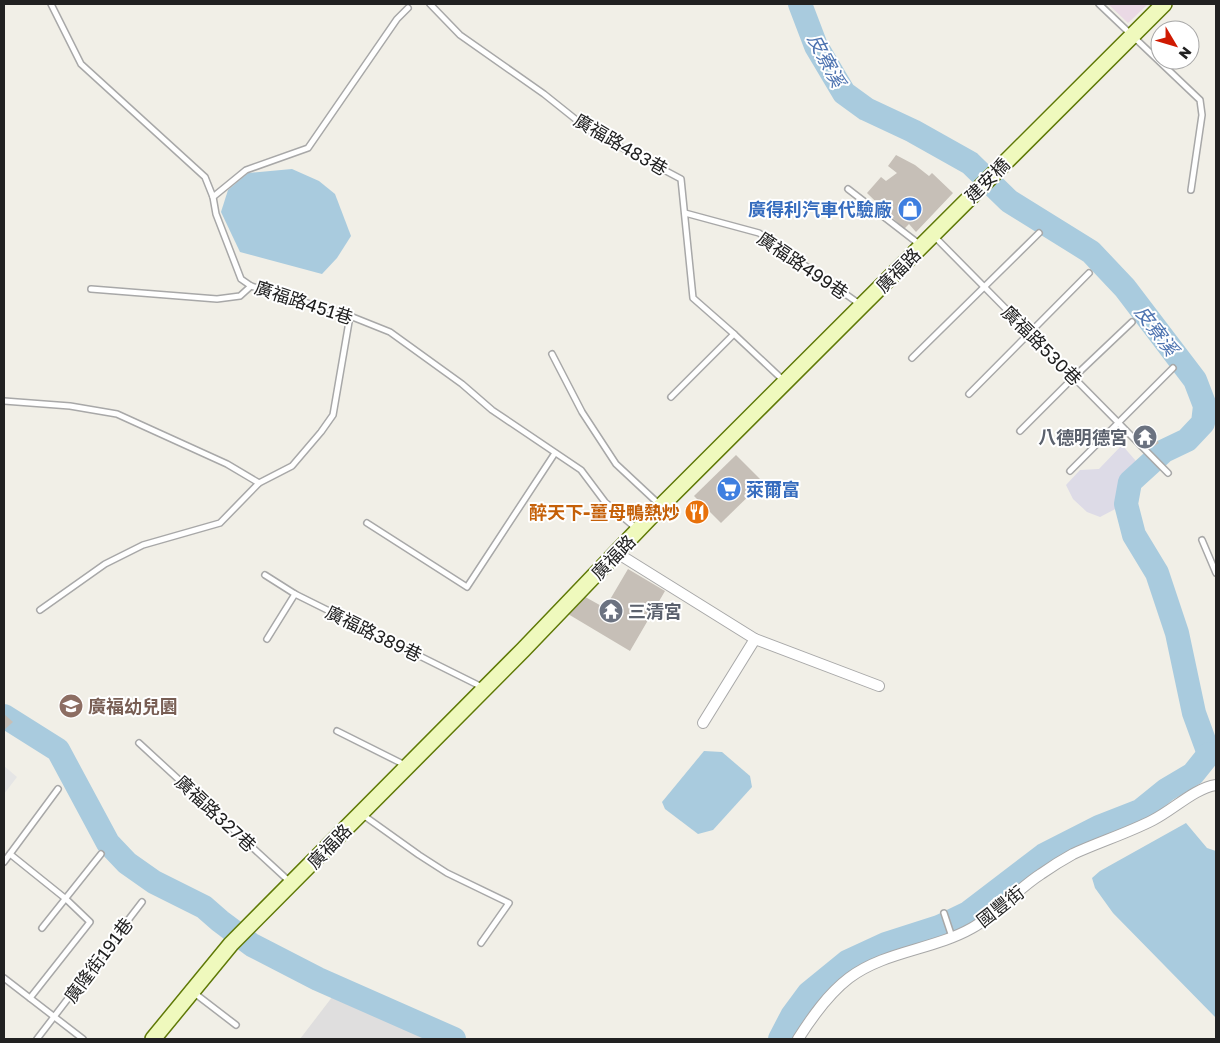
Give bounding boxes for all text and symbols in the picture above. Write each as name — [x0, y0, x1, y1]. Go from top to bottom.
north arrow — [1150, 20, 1200, 70]
water label: 皮寮溪 — [803, 29, 852, 93]
text: N — [1176, 44, 1196, 63]
street label: 廣福路483巷 — [570, 108, 672, 180]
street label: 建安橋 — [960, 153, 1014, 207]
shop icon: 廣得利汽車代驗廠 — [897, 196, 923, 222]
place label: 廣得利汽車代驗廠 — [748, 198, 892, 220]
street label: 廣福路499巷 — [753, 227, 853, 303]
street label: 廣福路 — [871, 243, 925, 297]
street label: 廣福路451巷 — [252, 276, 356, 328]
street label: 廣福路530巷 — [997, 300, 1087, 390]
water label: 皮寮溪 — [1131, 300, 1185, 362]
temple icon: 八德明德宮 — [1132, 424, 1158, 450]
place label: 八德明德宮 — [1038, 426, 1128, 448]
supermarket icon: 萊爾富 — [716, 476, 742, 502]
place label: 萊爾富 — [746, 478, 800, 500]
restaurant icon: 醉天下-薑母鴨熱炒 — [684, 499, 710, 525]
place label: 醉天下-薑母鴨熱炒 — [529, 501, 680, 523]
street label: 廣福路 — [586, 530, 640, 584]
temple icon: 三清宮 — [598, 598, 624, 624]
street label: 廣福路389巷 — [322, 600, 426, 666]
place label: 三清宮 — [628, 600, 682, 622]
school or university icon: 廣福幼兒園 — [58, 693, 84, 719]
place label: 廣福幼兒園 — [88, 695, 178, 717]
street label: 廣福路327巷 — [171, 770, 261, 856]
street label: 廣福路 — [302, 819, 356, 873]
street label: 國豐街 — [972, 881, 1028, 931]
street label: 廣隆街191巷 — [59, 913, 137, 1007]

